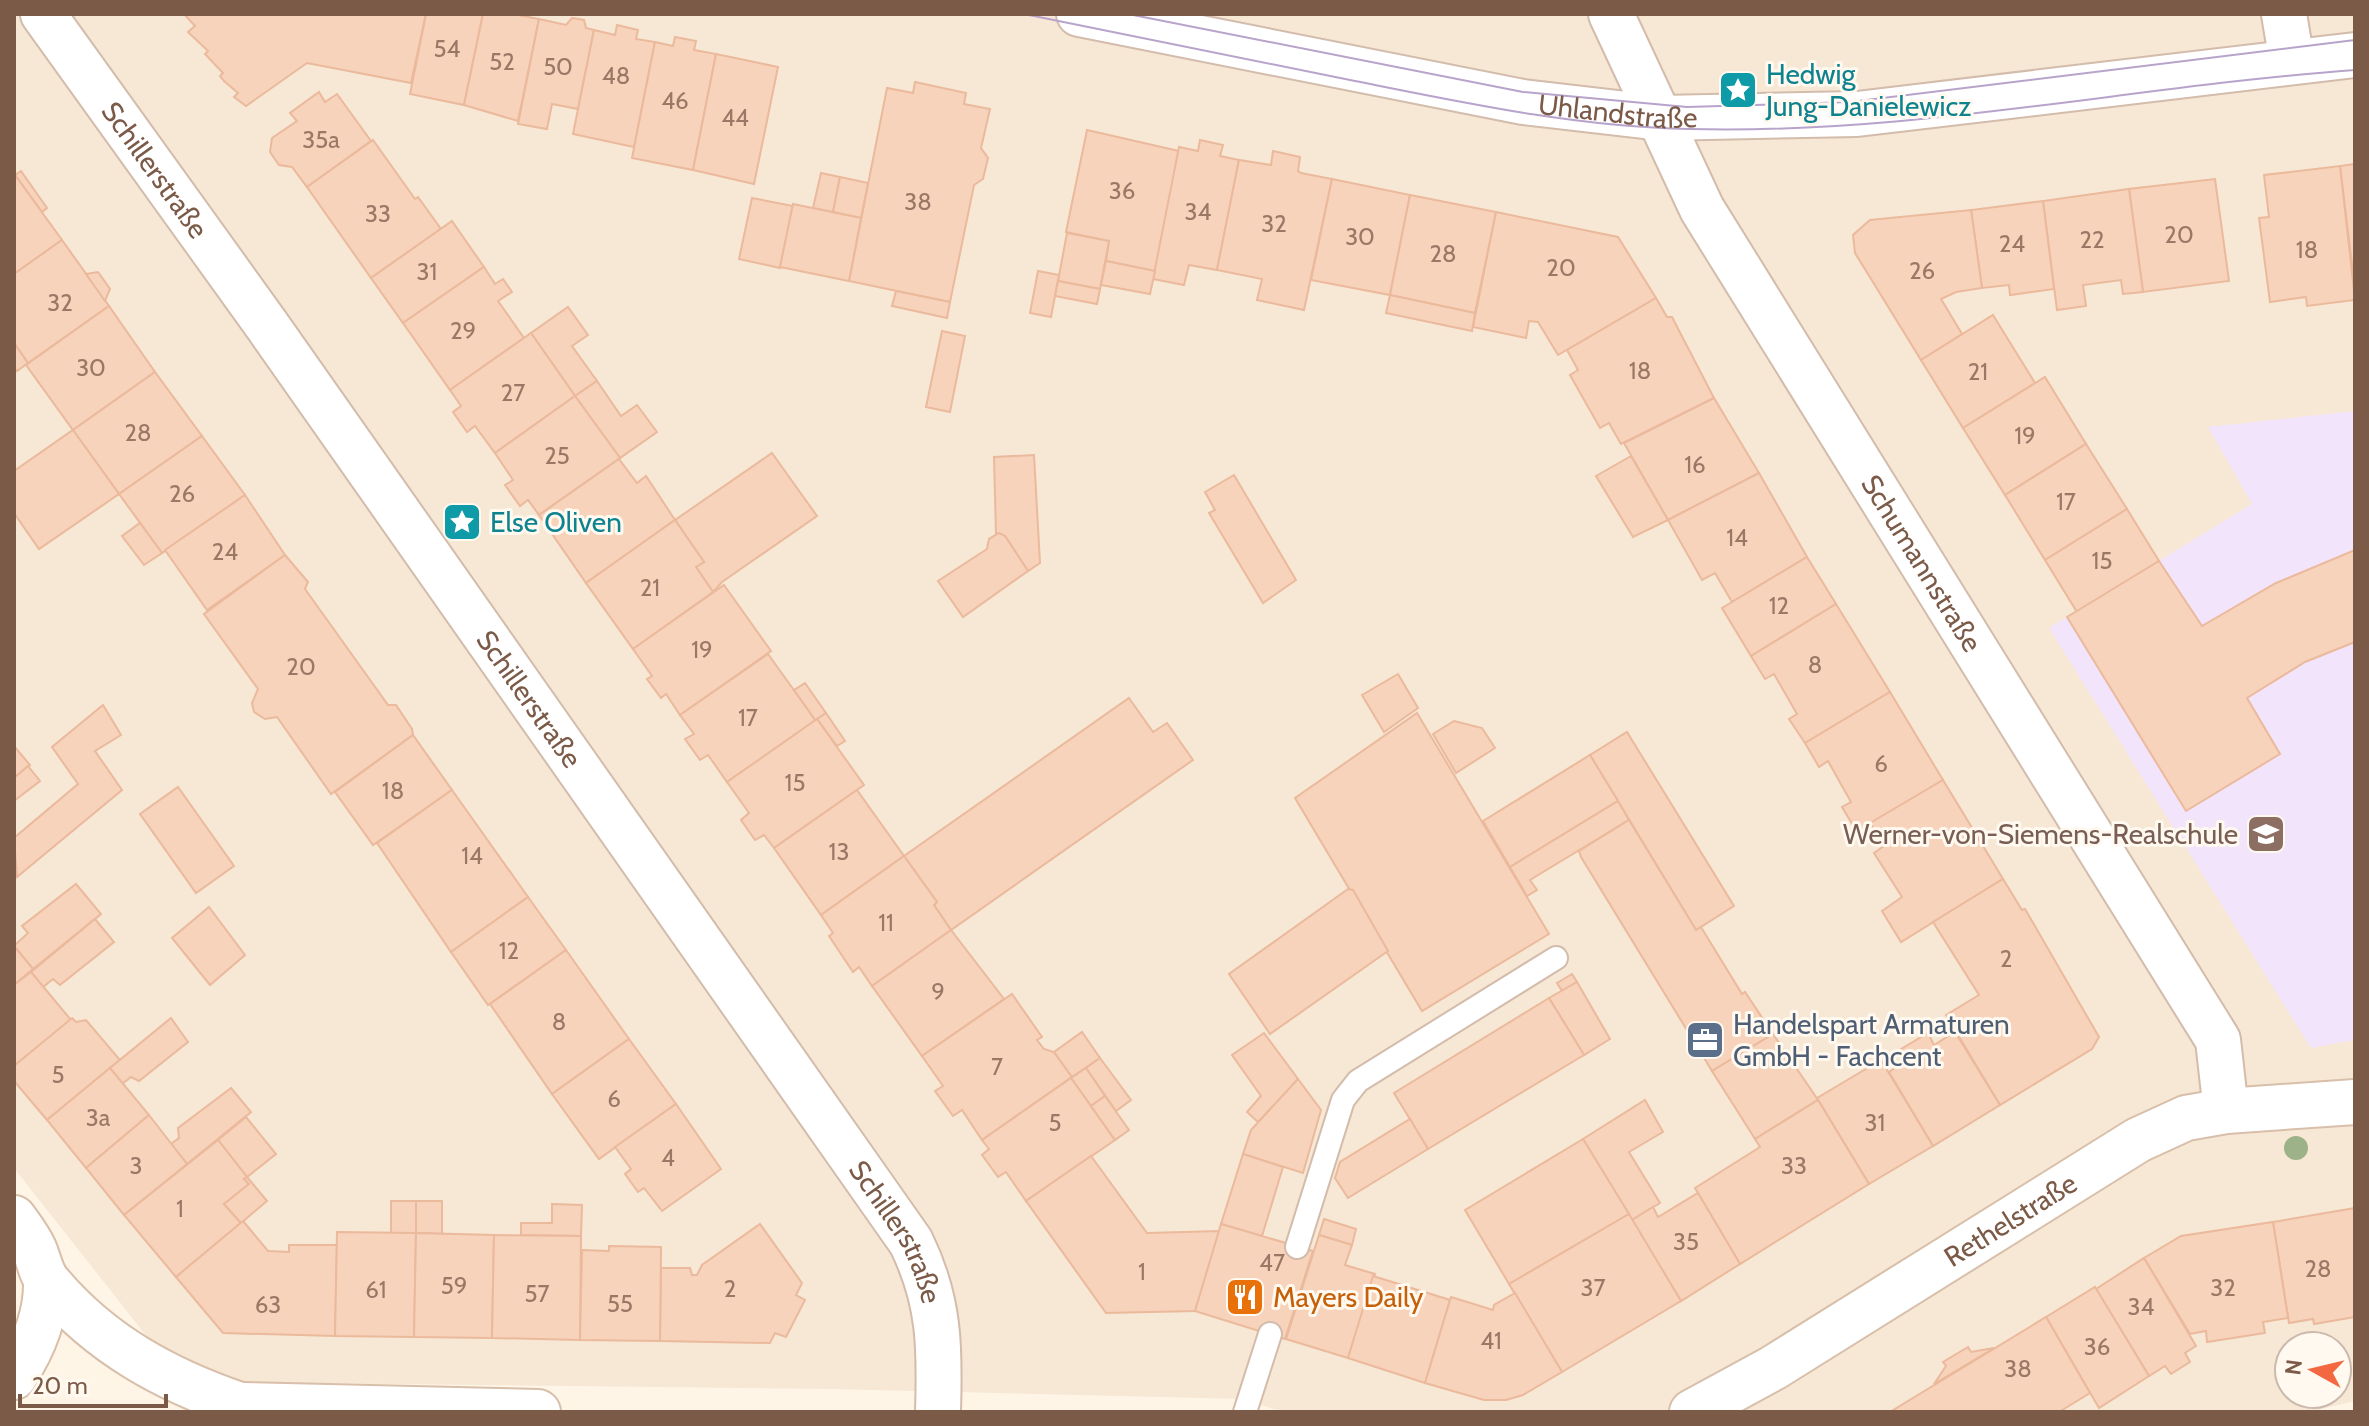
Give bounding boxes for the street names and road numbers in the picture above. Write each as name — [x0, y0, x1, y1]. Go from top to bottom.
street label: Uhlandstraße — [1536, 87, 1698, 136]
street label: Schillerstraße — [95, 95, 216, 245]
street label: Schumannstraße — [1854, 468, 1990, 658]
street label: Schillerstraße — [469, 624, 589, 774]
street label: Schillerstraße — [842, 1154, 949, 1306]
street label: Rethelstraße — [1938, 1166, 2083, 1274]

